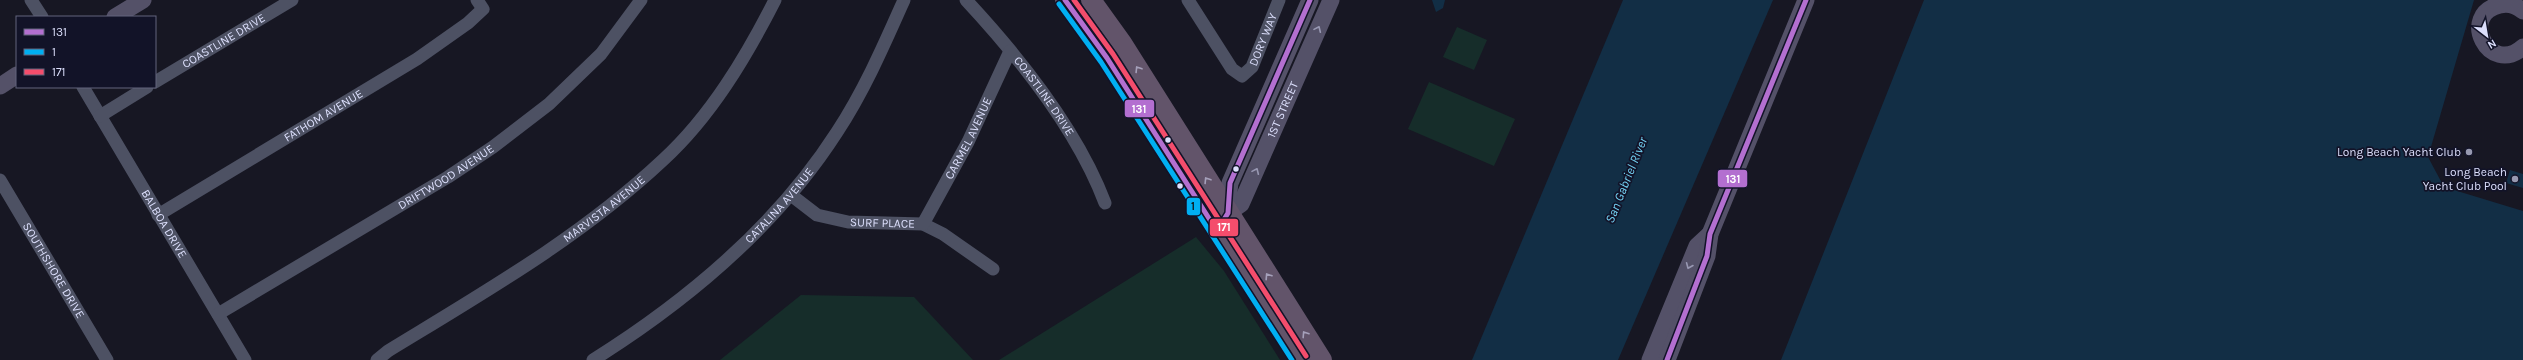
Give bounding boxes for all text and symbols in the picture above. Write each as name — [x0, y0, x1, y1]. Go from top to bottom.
street label: COASTLINE DRIVE — [180, 11, 268, 71]
street label: DORY WAY — [1246, 11, 1280, 68]
legend — [16, 16, 156, 88]
north arrow — [2467, 16, 2507, 56]
text: 131 — [52, 25, 67, 39]
one-way arrow — [1313, 25, 1321, 33]
text: N — [2485, 37, 2499, 52]
text: 1 — [52, 45, 56, 59]
street label: COASTLINE DRIVE — [1011, 54, 1077, 138]
text: 171 — [52, 65, 66, 79]
one-way arrow — [1136, 66, 1143, 73]
street label: 1ST STREET — [1264, 79, 1301, 140]
street label: FATHOM AVENUE — [281, 86, 365, 145]
street label: CARMEL AVENUE — [942, 95, 995, 182]
line badge: 131 — [1124, 99, 1155, 118]
text: 131 — [1132, 103, 1146, 116]
water label: San Gabriel River — [1602, 134, 1650, 225]
unlabelled marker — [1163, 135, 1173, 145]
street label: DRIFTWOOD AVENUE — [395, 141, 497, 212]
place label: Long Beach Yacht Club — [2337, 145, 2461, 159]
marker: Long Beach Yacht Club — [2464, 147, 2474, 157]
unlabelled marker — [1231, 164, 1241, 174]
street label: CATALINA AVENUE — [742, 165, 816, 246]
place label: Long Beach Yacht Club Pool — [2423, 165, 2507, 193]
one-way arrow — [1251, 167, 1259, 175]
line badge: 131 — [1717, 169, 1748, 188]
street label: MARVISTA AVENUE — [560, 173, 648, 245]
text: 131 — [1726, 173, 1740, 186]
marker: Long Beach Yacht Club Pool — [2510, 174, 2520, 184]
one-way arrow — [1204, 177, 1212, 184]
unlabelled marker — [1175, 181, 1185, 191]
street label: BALBOA DRIVE — [138, 187, 190, 260]
line badge: 1 — [1186, 197, 1201, 216]
text: 1 — [1191, 200, 1195, 213]
street label: SURF PLACE — [850, 215, 915, 231]
line badge: 171 — [1209, 218, 1239, 237]
street label: SOUTHSHORE DRIVE — [20, 220, 88, 321]
text: 171 — [1217, 221, 1231, 234]
one-way arrow — [1686, 261, 1694, 269]
one-way arrow — [1265, 273, 1273, 280]
one-way arrow — [1303, 332, 1310, 339]

